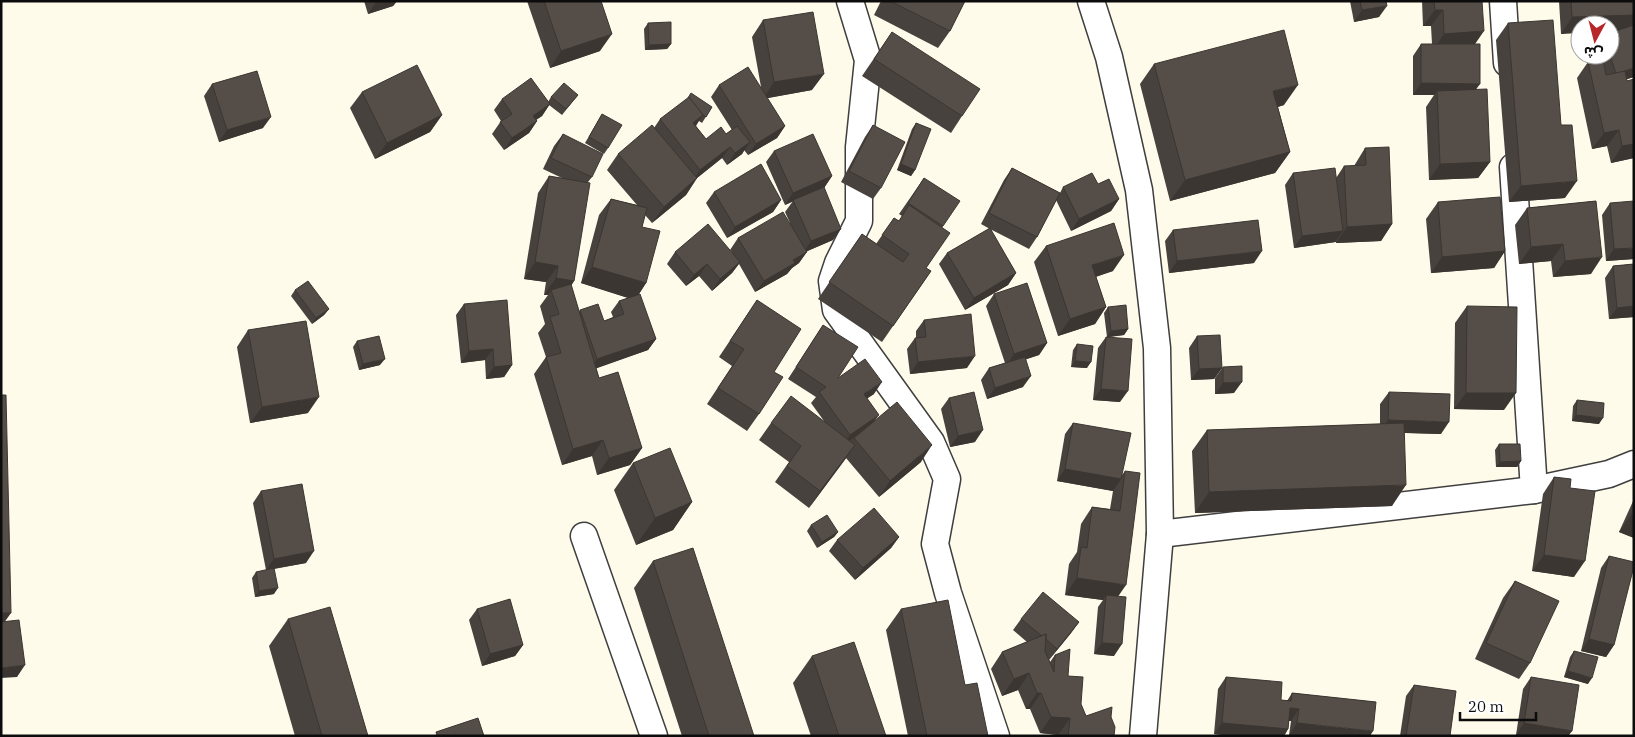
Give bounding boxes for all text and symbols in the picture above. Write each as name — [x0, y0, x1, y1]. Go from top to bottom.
north arrow — [1570, 15, 1620, 65]
text: ش — [1583, 43, 1604, 63]
scale bar — [1460, 690, 1536, 722]
text: 20 m — [1468, 697, 1504, 716]

